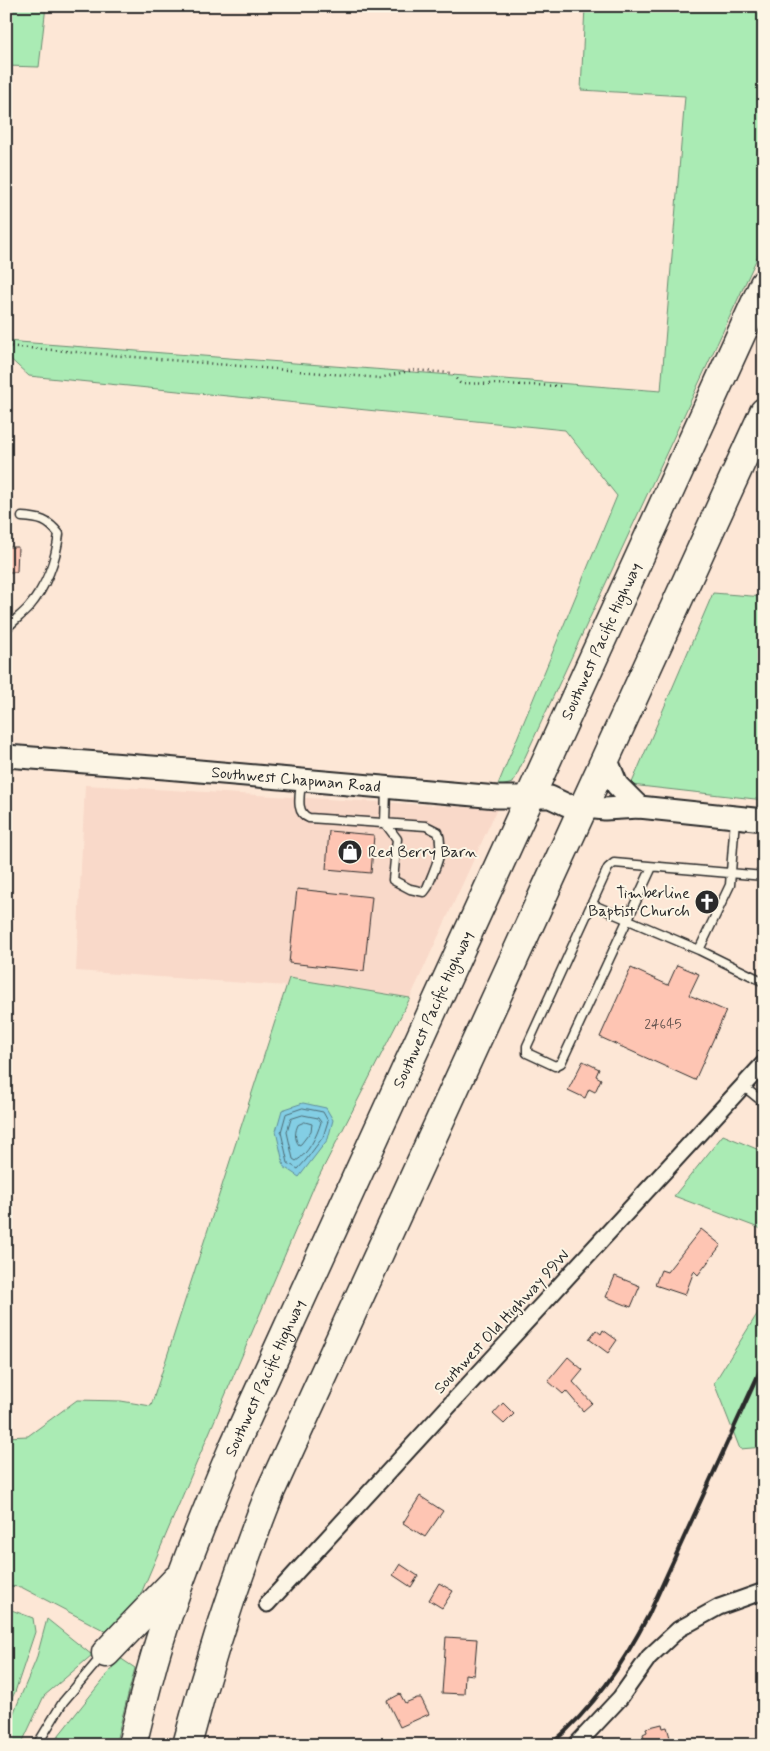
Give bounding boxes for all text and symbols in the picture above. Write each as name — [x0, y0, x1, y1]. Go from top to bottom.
street label: Southwest Pacific Highway — [556, 559, 646, 723]
street label: Southwest Chapman Road — [210, 762, 382, 797]
shop icon: Red Berry Barn — [337, 839, 363, 865]
place label: Red Berry Barn — [368, 842, 478, 863]
place label: Timberline Baptist Church — [588, 883, 690, 922]
church icon: Timberline Baptist Church — [694, 889, 720, 915]
street label: Southwest Pacific Highway — [388, 928, 478, 1092]
house number: 24645 — [644, 1015, 682, 1033]
street label: Southwest Old Highway 99W — [430, 1245, 574, 1399]
street label: Southwest Pacific Highway — [220, 1296, 310, 1460]

